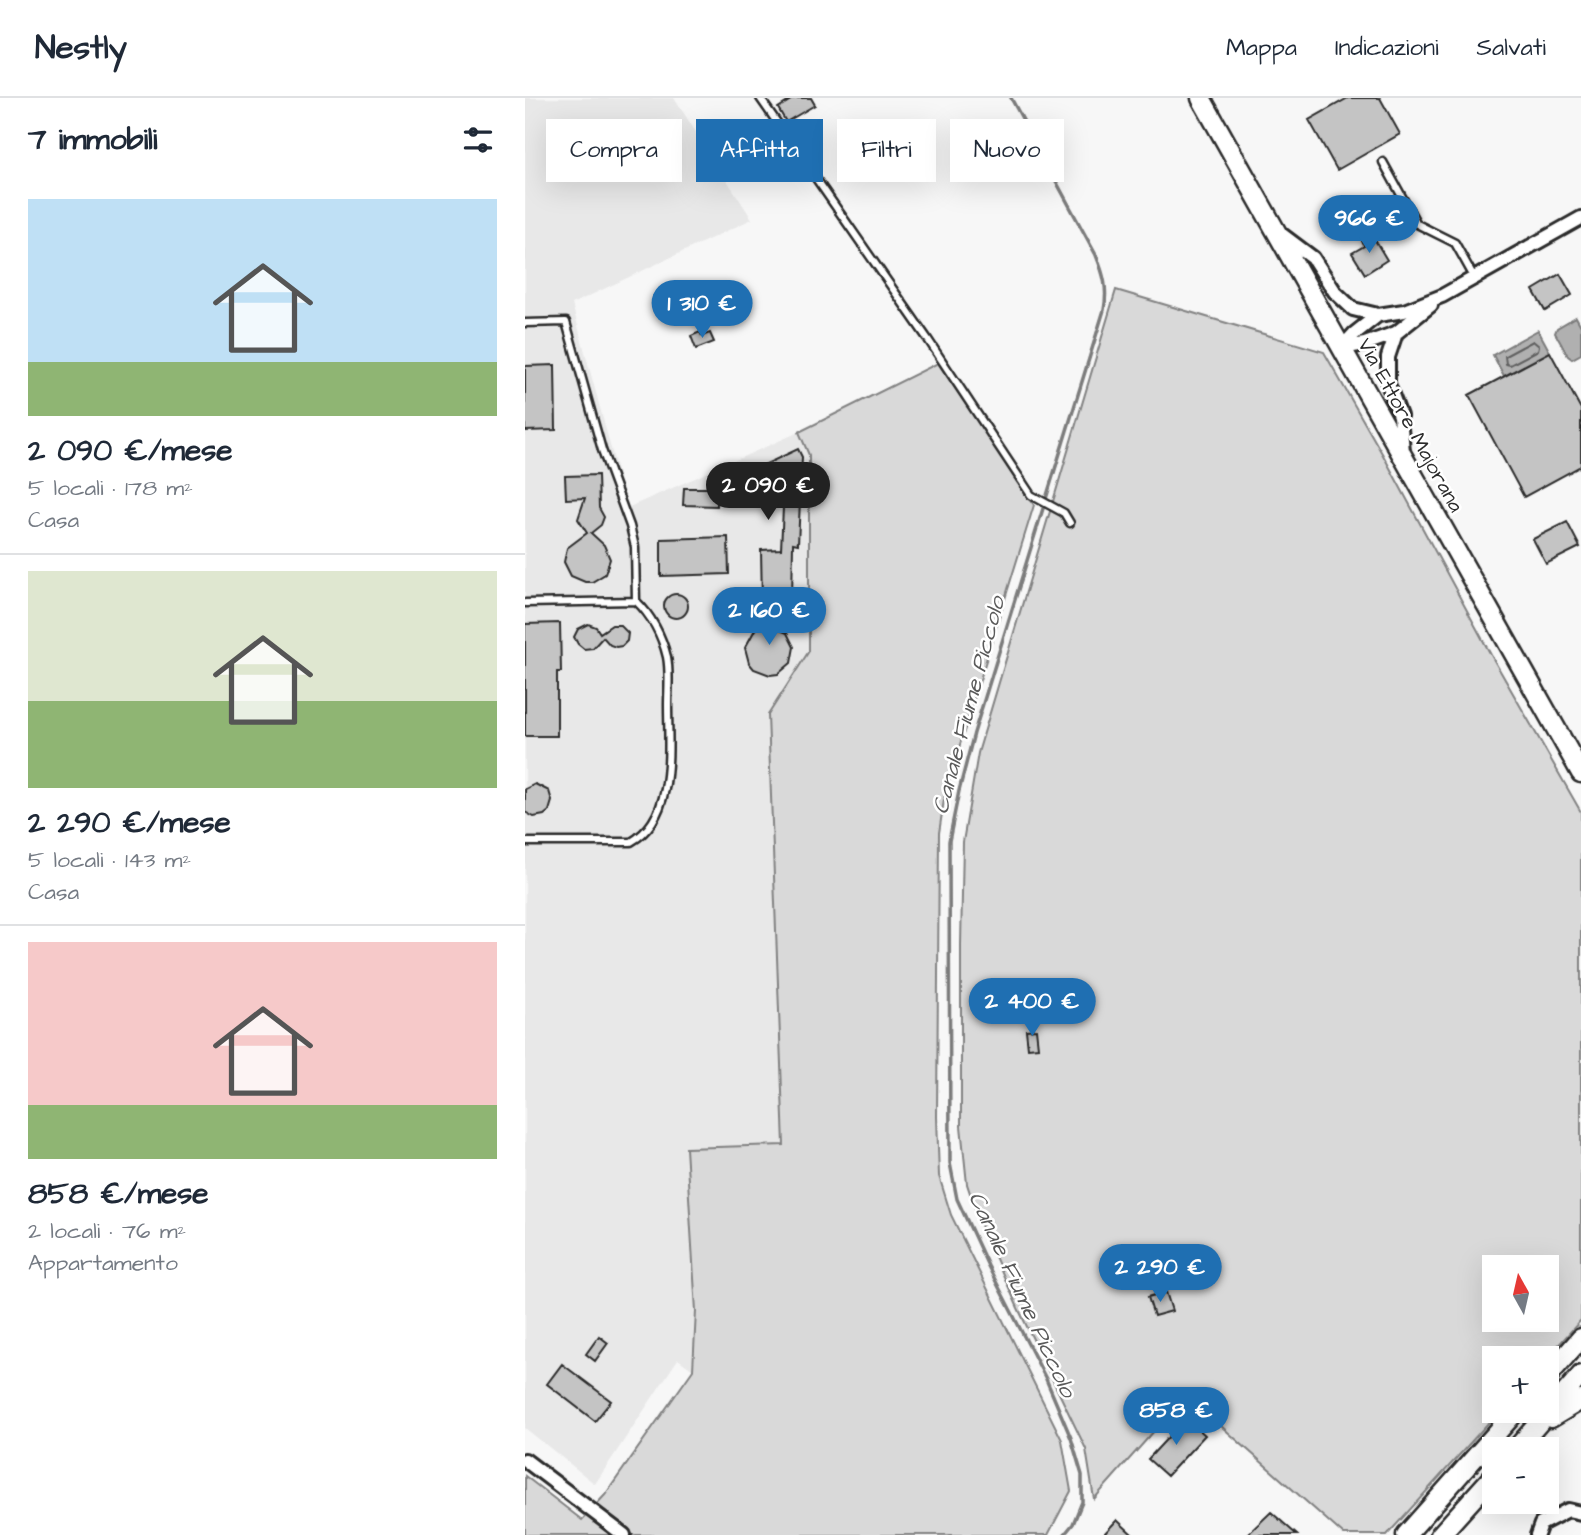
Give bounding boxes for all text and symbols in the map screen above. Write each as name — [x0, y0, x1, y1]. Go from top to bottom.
text: Nestly — [35, 25, 127, 71]
text: Mappa — [1226, 31, 1297, 65]
text: Indicazioni — [1335, 31, 1439, 65]
text: Salvati — [1477, 31, 1546, 65]
text: 7 immobili — [28, 119, 157, 161]
chip: Compra — [546, 119, 682, 182]
chip: Affitta — [696, 119, 823, 182]
chip: Filtri — [837, 119, 936, 182]
chip: Nuovo — [950, 119, 1064, 182]
icon: filters — [459, 121, 497, 159]
pin: 966 € — [1320, 195, 1418, 255]
text: 966 € — [1334, 202, 1404, 234]
icon: home — [200, 245, 326, 371]
pin: 1 310 € — [637, 280, 767, 340]
text: 1 310 € — [668, 287, 736, 319]
street label: Via Ettore Majorana — [1351, 333, 1471, 518]
text: 2 090 €/mese — [28, 430, 233, 472]
pin: 2 090 € — [703, 462, 833, 522]
text: 2 090 € — [722, 469, 814, 501]
text: 5 locali · 178 m² — [28, 472, 193, 504]
text: Casa — [28, 504, 79, 536]
pin: 2 160 € — [704, 588, 834, 647]
water label: Canale Fiume Piccolo — [925, 591, 1014, 818]
text: 2 160 € — [728, 594, 810, 626]
icon: home — [200, 617, 326, 743]
text: 2 290 €/mese — [28, 802, 231, 844]
text: 5 locali · 143 m² — [28, 844, 191, 876]
text: Casa — [28, 876, 79, 908]
pin: 2 400 € — [967, 978, 1097, 1038]
text: 2 400 € — [985, 985, 1079, 1017]
icon: home — [200, 988, 326, 1114]
text: 858 €/mese — [28, 1173, 209, 1215]
water label: Canale Fiume Piccolo — [960, 1186, 1085, 1404]
text: 2 locali · 76 m² — [28, 1215, 186, 1247]
pin: 2 290 € — [1095, 1244, 1225, 1304]
text: Appartamento — [28, 1247, 178, 1279]
text: 2 290 € — [1115, 1251, 1205, 1283]
north arrow — [1482, 1255, 1559, 1332]
map controls — [1482, 1255, 1559, 1514]
button: + — [1482, 1346, 1559, 1423]
pin: 858 € — [1127, 1388, 1225, 1447]
text: 858 € — [1139, 1394, 1213, 1426]
button: − — [1482, 1437, 1559, 1514]

